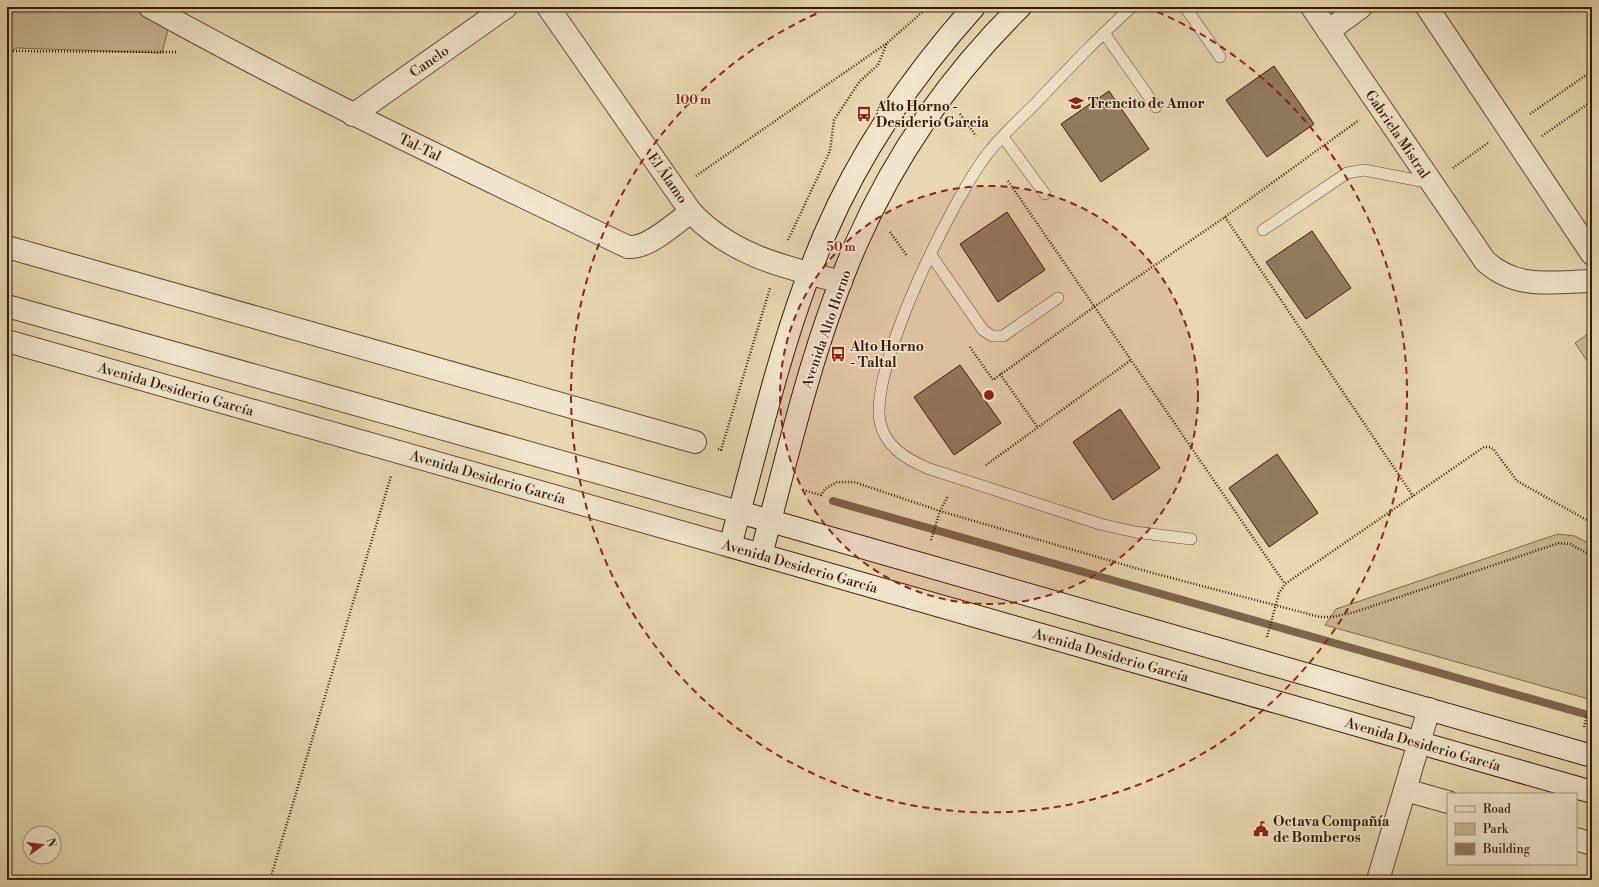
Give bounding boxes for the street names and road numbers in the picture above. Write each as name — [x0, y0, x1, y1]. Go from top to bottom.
street label: Canelo — [406, 42, 453, 82]
street label: Gabriela Mistral — [1361, 87, 1433, 182]
street label: Tal-Tal — [395, 130, 444, 166]
street label: El Álamo — [643, 149, 693, 207]
street label: Avenida Alto Horno — [798, 267, 856, 392]
street label: Avenida Desiderio García — [95, 359, 257, 421]
street label: Avenida Desiderio García — [407, 447, 569, 509]
street label: Avenida Desiderio García — [719, 536, 881, 598]
street label: Avenida Desiderio García — [1030, 625, 1192, 687]
street label: Avenida Desiderio García — [1342, 714, 1504, 776]

